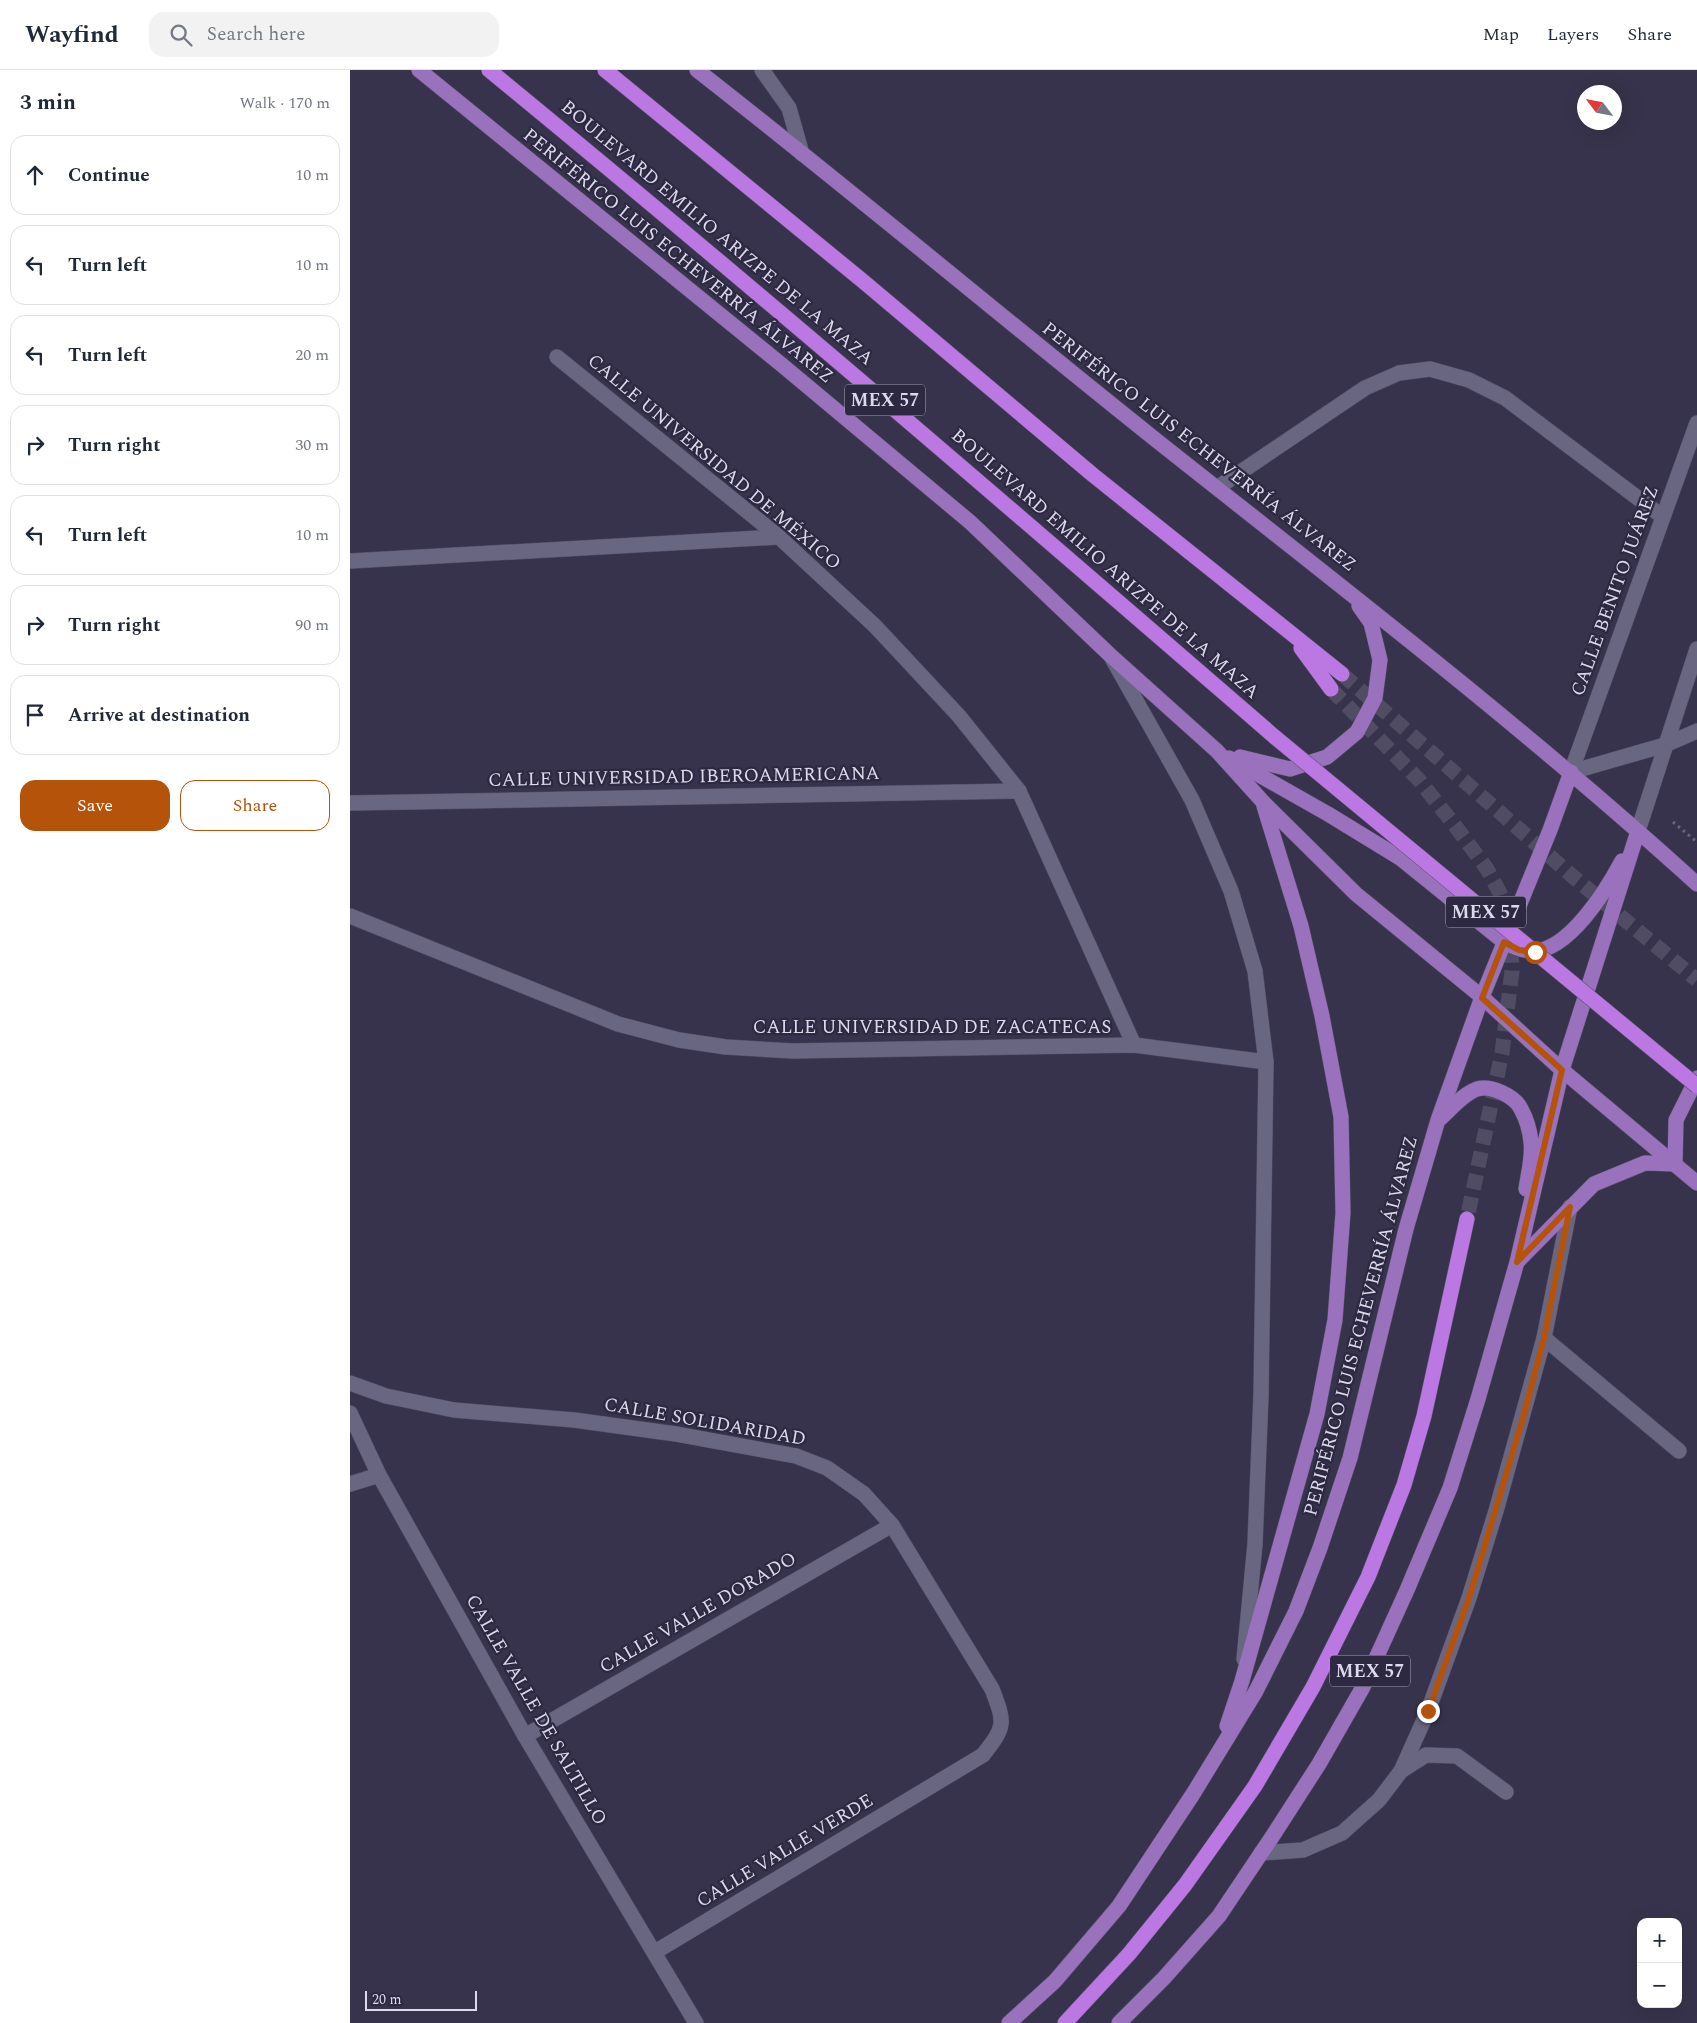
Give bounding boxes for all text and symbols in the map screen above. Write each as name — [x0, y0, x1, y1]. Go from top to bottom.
search box — [149, 12, 499, 57]
text: Wayfind — [25, 17, 119, 53]
text: Search here — [207, 20, 305, 49]
icon: search — [167, 21, 195, 49]
text: Map — [1483, 21, 1519, 48]
text: Layers — [1547, 21, 1599, 48]
text: Share — [1627, 21, 1672, 48]
north arrow — [1577, 85, 1622, 130]
text: 3 min — [20, 87, 76, 119]
text: Walk · 170 m — [239, 91, 330, 115]
street label: BOULEVARD EMILIO ARIZPE DE LA MAZA — [554, 93, 880, 373]
street label: PERIFÉRICO LUIS ECHEVERRÍA ÁLVAREZ — [516, 121, 840, 391]
icon: ahead — [21, 161, 49, 189]
text: Continue — [68, 161, 150, 190]
text: 10 m — [295, 163, 329, 187]
icon: left — [21, 251, 49, 279]
text: Turn left — [68, 251, 147, 280]
text: 10 m — [295, 253, 329, 277]
street label: PERIFÉRICO LUIS ECHEVERRÍA ÁLVAREZ — [1035, 315, 1363, 579]
icon: left — [21, 341, 49, 369]
text: Turn left — [68, 341, 147, 370]
text: 20 m — [295, 343, 329, 367]
street label: CALLE UNIVERSIDAD DE MÉXICO — [581, 347, 847, 577]
road number: MEX 57 — [845, 384, 925, 416]
street label: BOULEVARD EMILIO ARIZPE DE LA MAZA — [944, 422, 1266, 706]
icon: right — [21, 431, 49, 459]
text: Turn right — [68, 431, 161, 460]
text: 30 m — [295, 433, 329, 457]
street label: CALLE BENITO JUÁREZ — [1563, 482, 1667, 700]
icon: left — [21, 521, 49, 549]
text: Turn left — [68, 521, 147, 550]
text: 10 m — [295, 523, 329, 547]
icon: right — [21, 611, 49, 639]
text: Turn right — [68, 611, 161, 640]
text: 90 m — [295, 613, 329, 637]
icon: arrive — [21, 701, 49, 729]
text: Arrive at destination — [68, 701, 250, 730]
street label: CALLE UNIVERSIDAD IBEROAMERICANA — [488, 759, 880, 795]
button: Save — [20, 780, 170, 831]
button: Share — [180, 780, 330, 831]
road number: MEX 57 — [1446, 896, 1526, 928]
route start — [1524, 941, 1547, 964]
street label: CALLE UNIVERSIDAD DE ZACATECAS — [753, 1013, 1111, 1042]
street label: PERIFÉRICO LUIS ECHEVERRÍA ÁLVAREZ — [1296, 1133, 1426, 1519]
street label: CALLE SOLIDARIDAD — [602, 1390, 808, 1454]
street label: CALLE VALLE DORADO — [594, 1545, 802, 1681]
street label: CALLE VALLE DE SALTILLO — [458, 1589, 614, 1831]
road number: MEX 57 — [1330, 1655, 1410, 1686]
route end — [1417, 1700, 1440, 1723]
street label: CALLE VALLE VERDE — [691, 1787, 879, 1915]
map controls — [1637, 1918, 1682, 2008]
button: + — [1637, 1918, 1682, 1963]
button: − — [1637, 1963, 1682, 2008]
scale bar — [365, 1988, 478, 2011]
text: 20 m — [372, 1989, 402, 2010]

